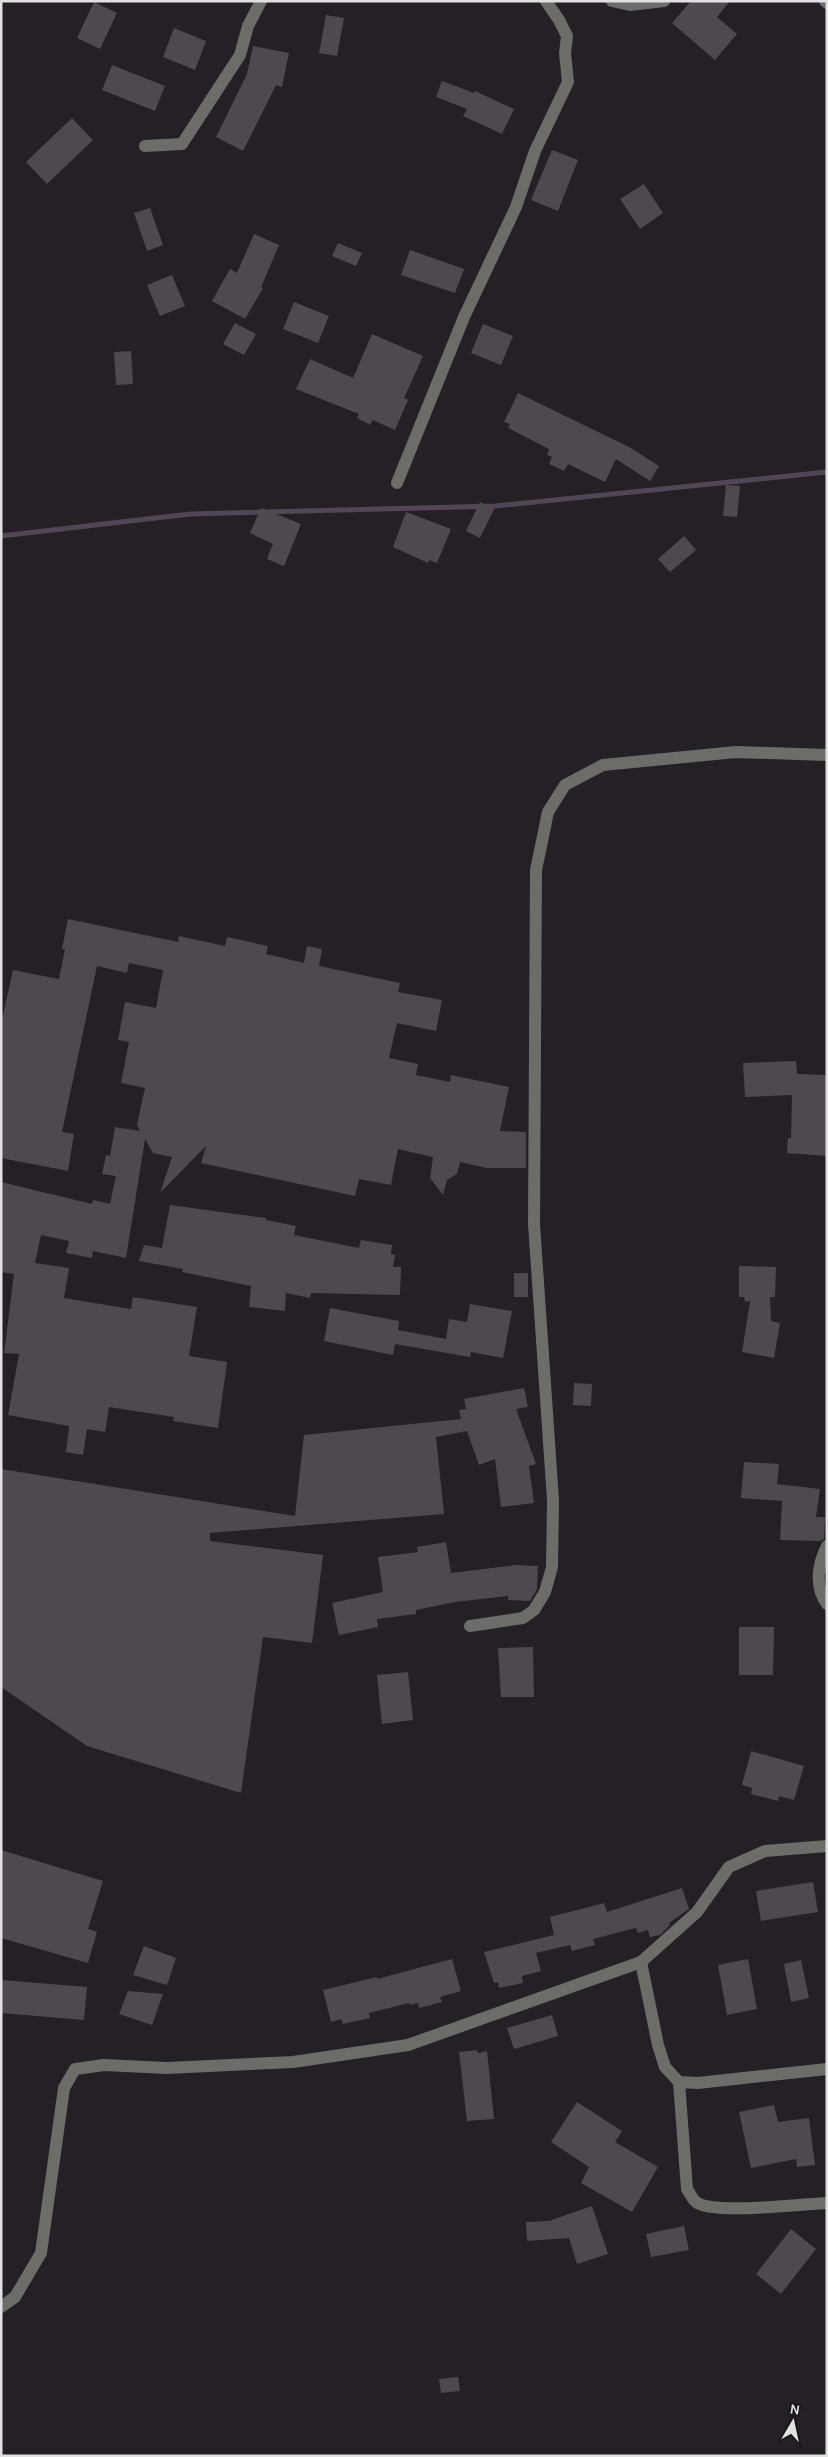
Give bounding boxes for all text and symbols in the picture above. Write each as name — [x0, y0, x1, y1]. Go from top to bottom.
north arrow — [768, 2397, 818, 2447]
text: N — [789, 2400, 801, 2419]

